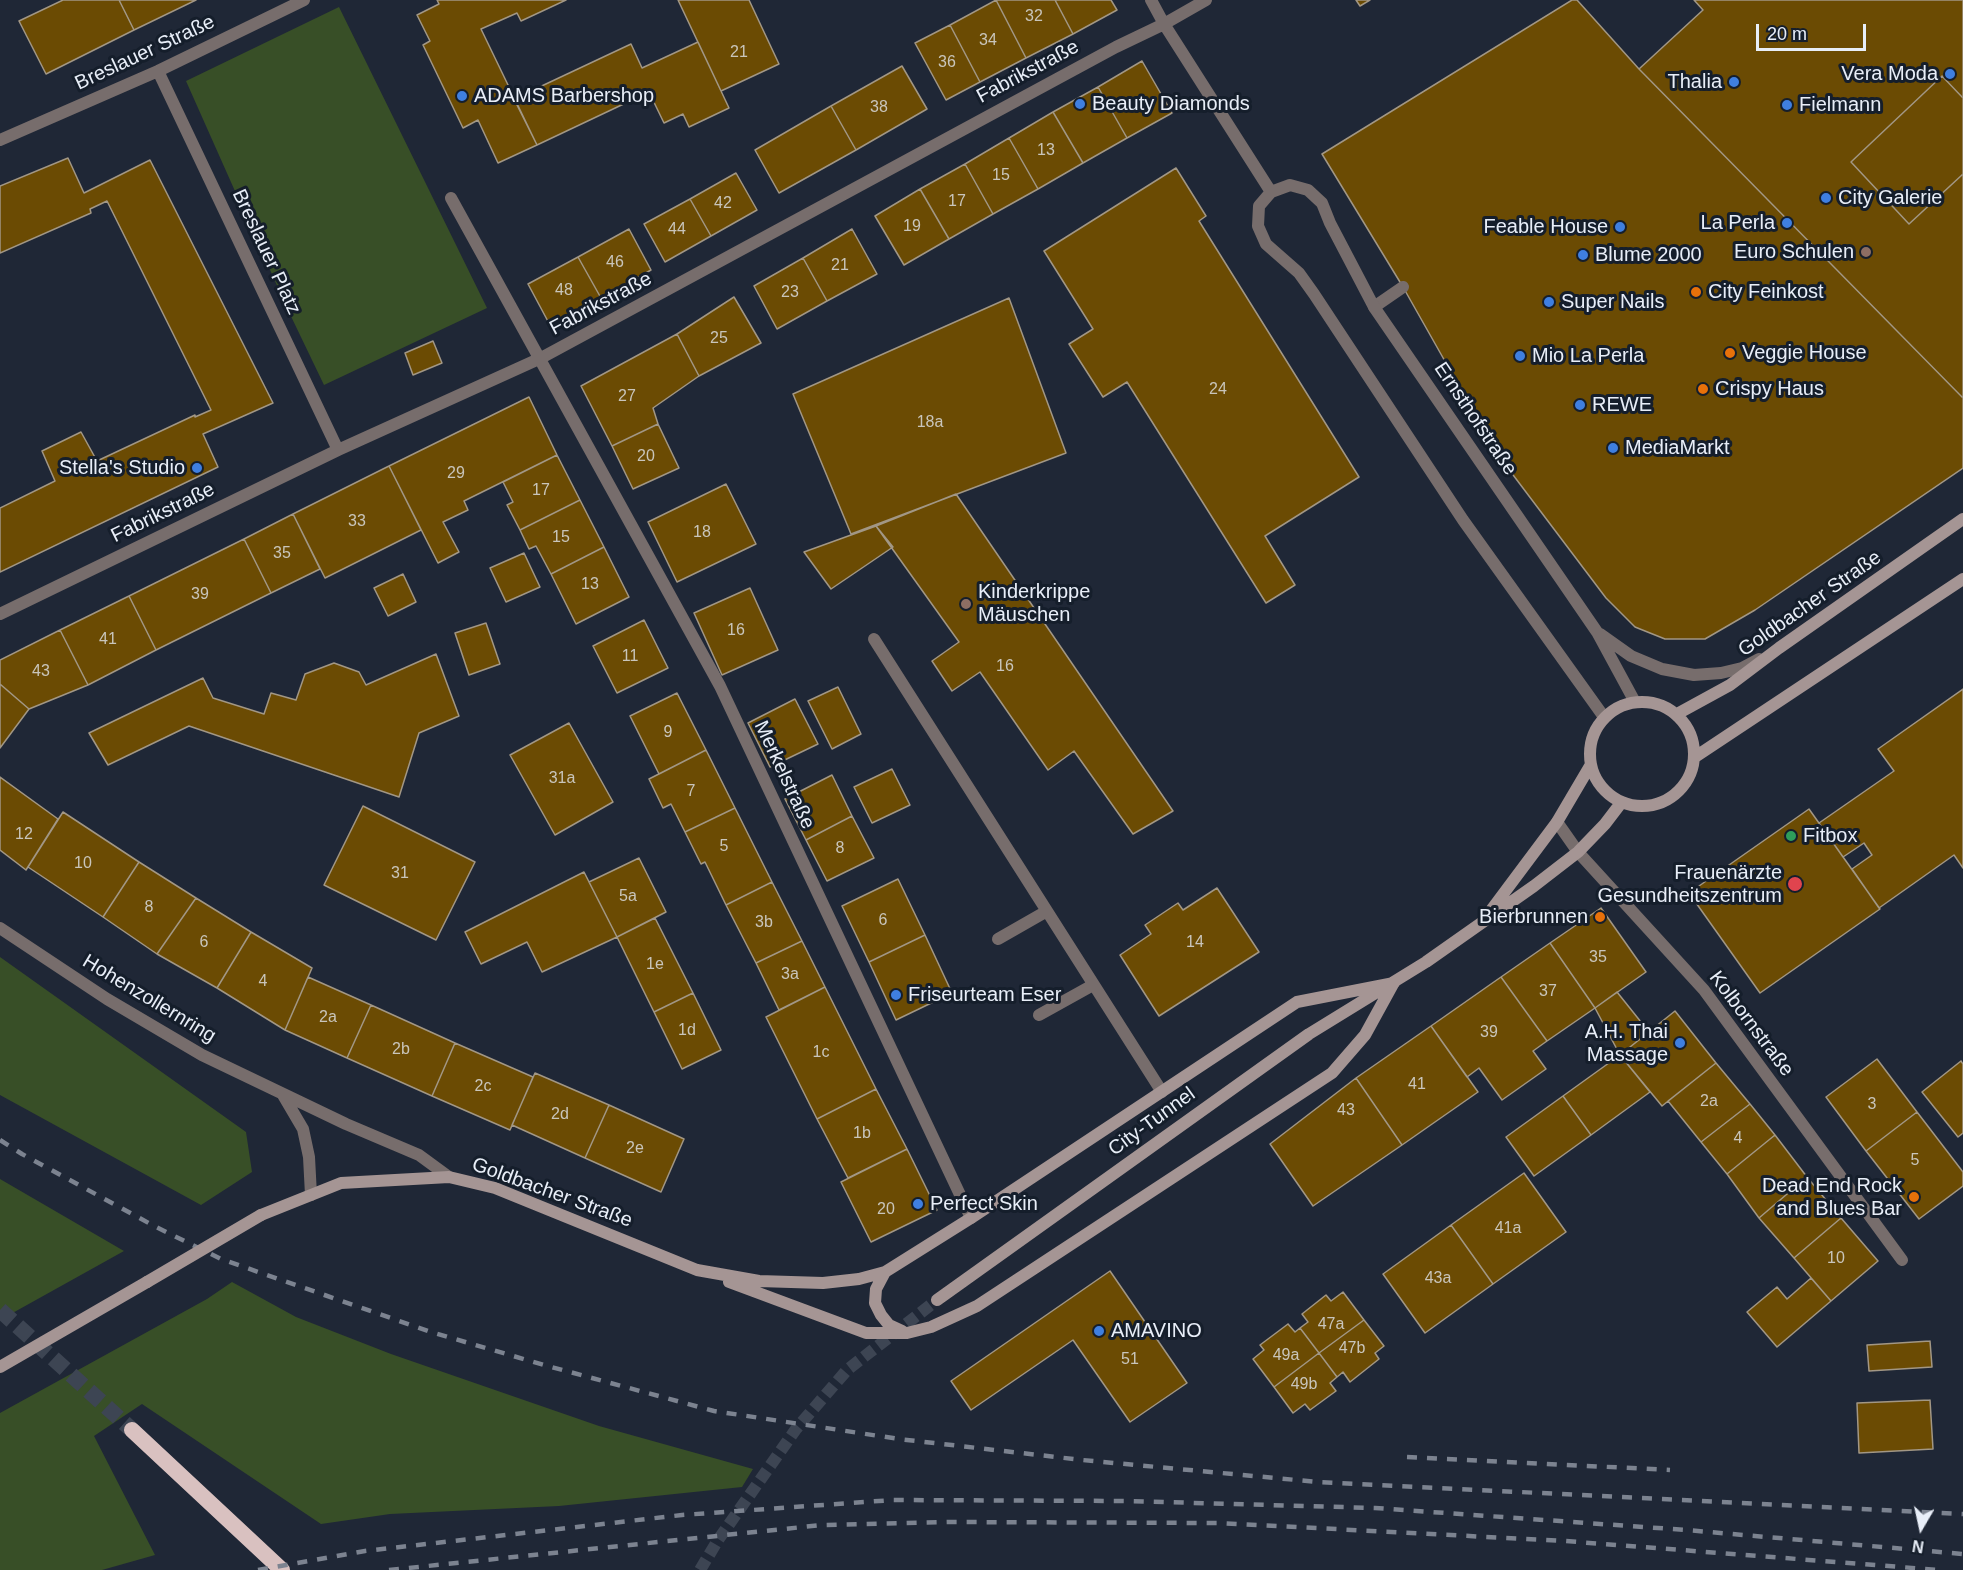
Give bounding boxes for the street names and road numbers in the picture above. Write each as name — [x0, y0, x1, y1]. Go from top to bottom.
street label: Breslauer Straße — [71, 10, 219, 96]
street label: Fabrikstraße — [973, 35, 1083, 109]
street label: Breslauer Platz — [226, 185, 306, 319]
street label: Fabrikstraße — [546, 267, 656, 341]
street label: Ernsthofstraße — [1428, 358, 1522, 480]
street label: Fabrikstraße — [107, 478, 219, 548]
street label: Goldbacher Straße — [1734, 546, 1886, 662]
street label: Merkelstraße — [748, 717, 820, 833]
street label: Hohenzollernring — [78, 950, 220, 1048]
street label: Kolbornstraße — [1704, 967, 1798, 1081]
street label: City-Tunnel — [1104, 1082, 1200, 1162]
street label: Goldbacher Straße — [469, 1153, 635, 1233]

